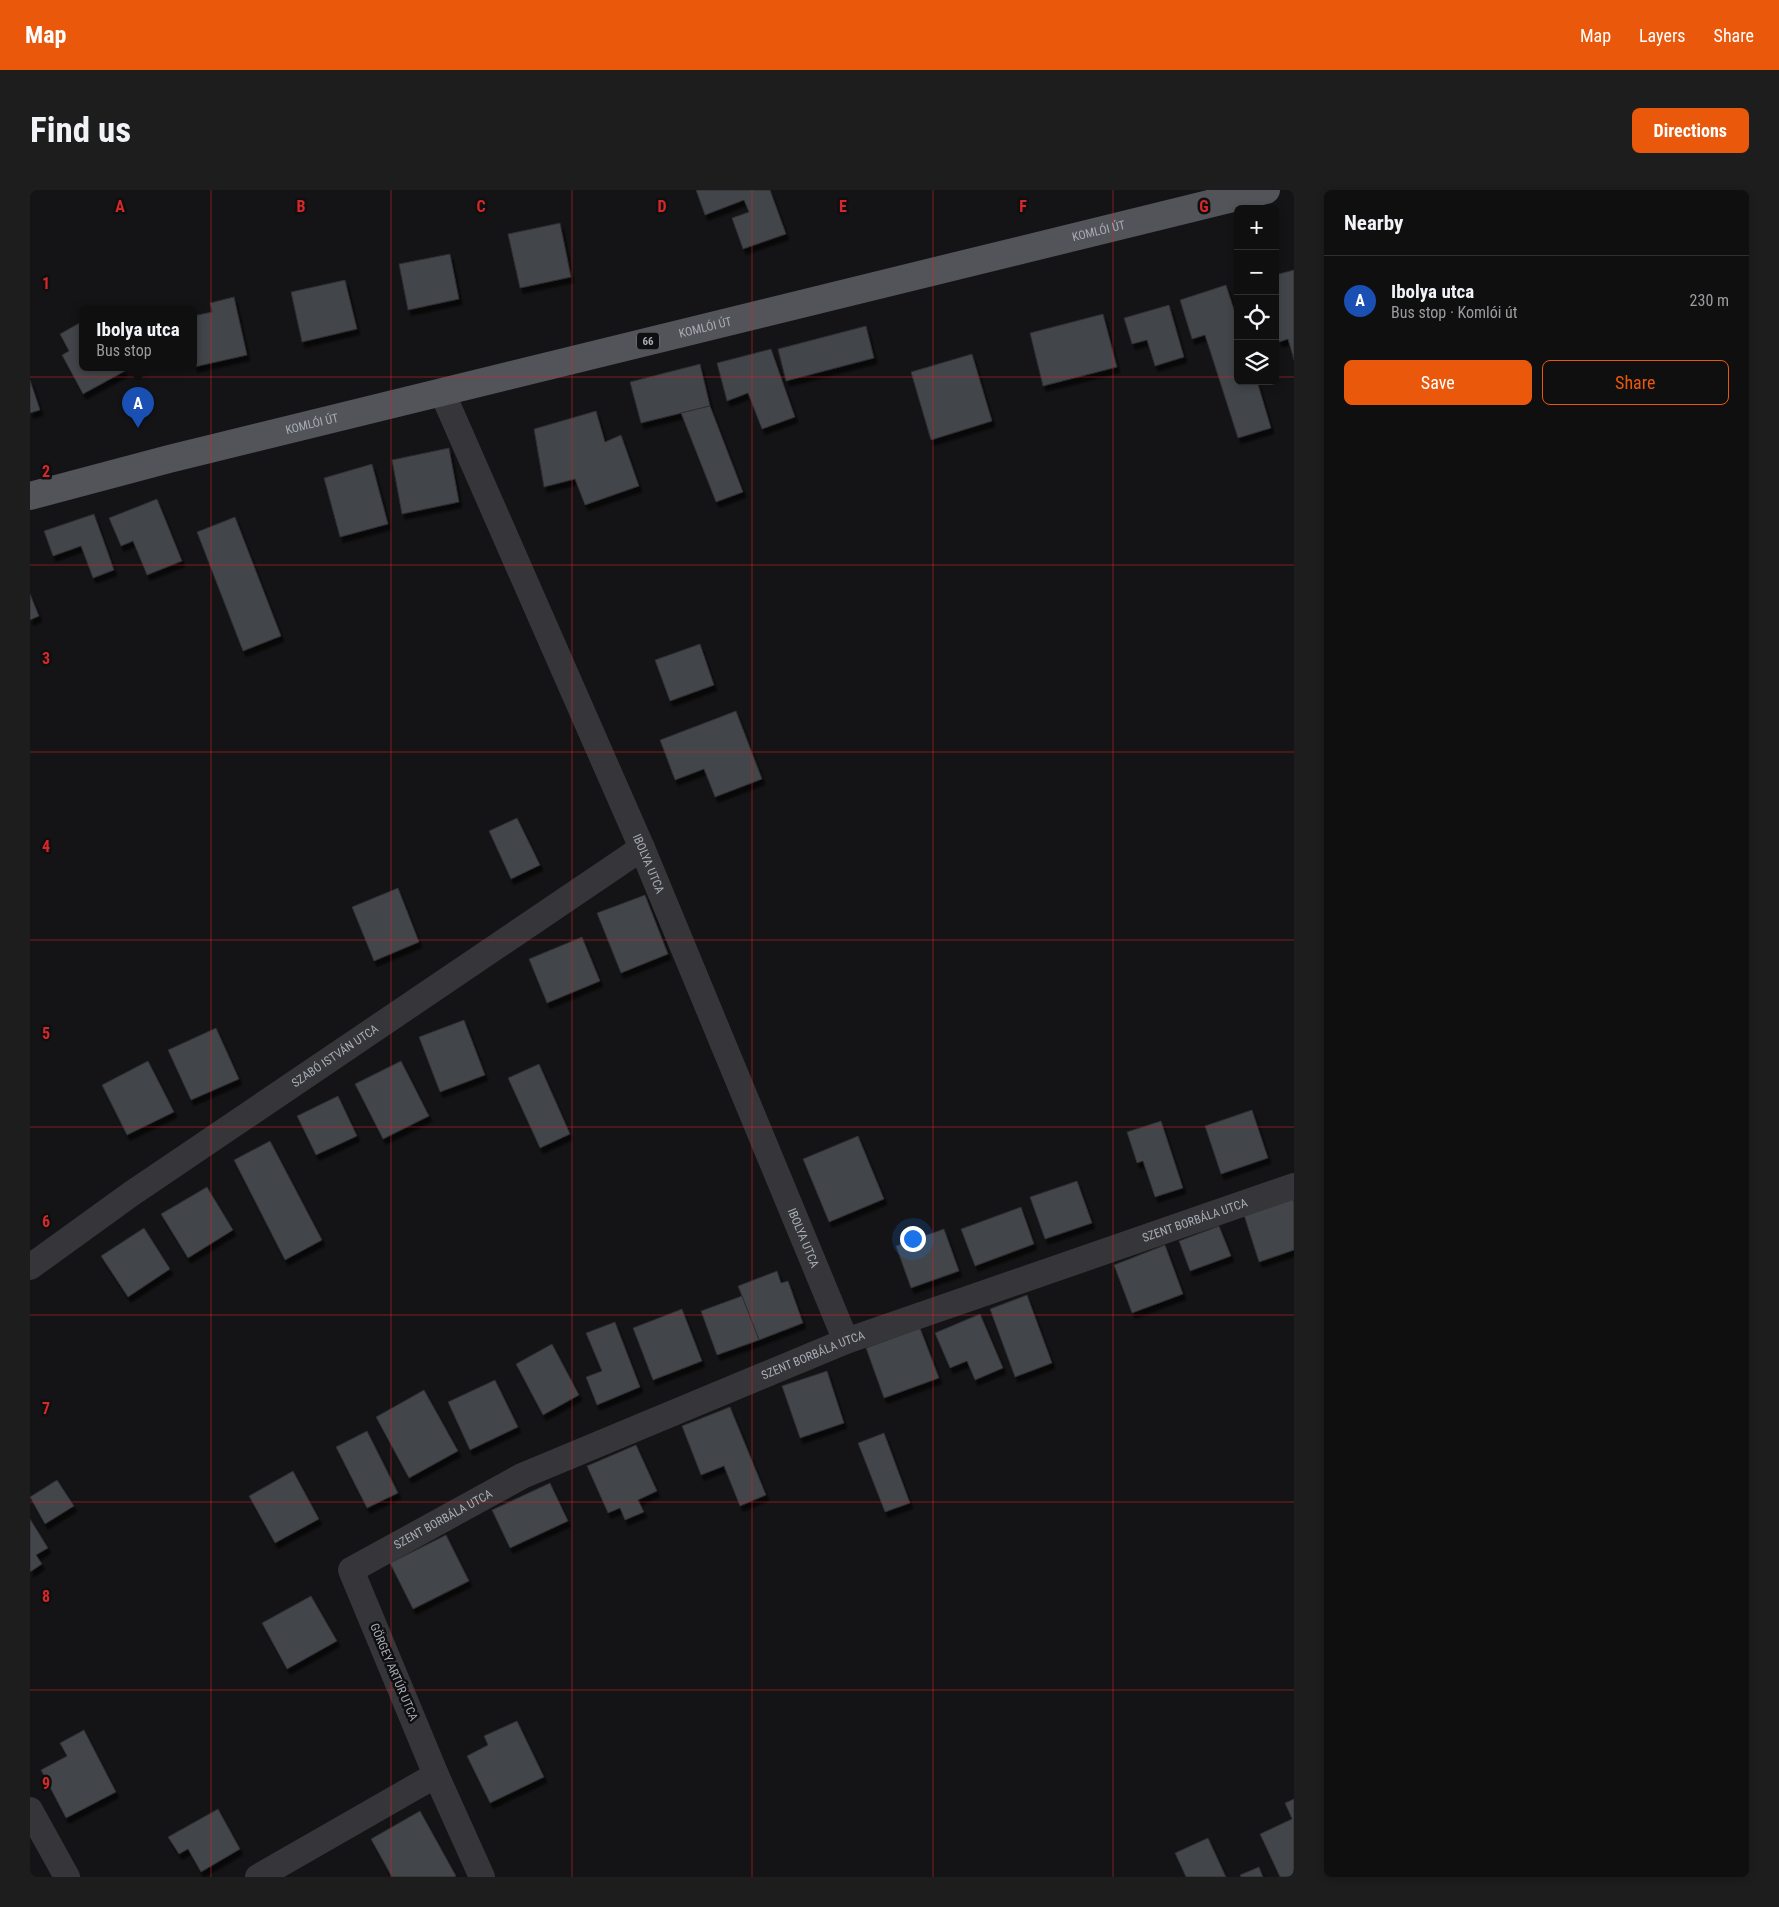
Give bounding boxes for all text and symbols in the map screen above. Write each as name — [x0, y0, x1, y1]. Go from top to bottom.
text: Map — [25, 21, 66, 49]
text: Map — [1580, 25, 1611, 46]
text: Layers — [1639, 25, 1686, 46]
text: Share — [1714, 25, 1754, 46]
button: Directions — [1632, 108, 1749, 153]
text: Find us — [30, 110, 131, 151]
text: A — [115, 197, 125, 216]
text: B — [297, 197, 306, 216]
text: C — [476, 197, 486, 216]
text: D — [657, 197, 667, 216]
text: E — [839, 197, 847, 216]
text: F — [1019, 197, 1027, 216]
text: G — [1199, 197, 1209, 216]
map controls — [1234, 205, 1279, 385]
button: + — [1234, 205, 1279, 250]
text: Nearby — [1344, 211, 1403, 235]
street label: KOMLÓI ÚT — [1071, 218, 1127, 244]
button: − — [1234, 250, 1279, 295]
text: 1 — [42, 274, 50, 293]
text: Ibolya utca — [1391, 280, 1474, 303]
text: A — [1355, 291, 1365, 310]
text: 230 m — [1690, 291, 1729, 310]
button: locate — [1234, 295, 1279, 340]
text: Bus stop · Komlói út — [1391, 303, 1518, 322]
popup — [79, 306, 197, 371]
street label: KOMLÓI ÚT — [677, 314, 733, 341]
text: Ibolya utca — [96, 318, 180, 341]
road number: 66 — [637, 332, 659, 350]
button: layers — [1234, 340, 1279, 385]
text: Bus stop — [96, 341, 152, 360]
button: Save — [1344, 360, 1532, 405]
button: Share — [1542, 360, 1729, 405]
pin: A — [122, 387, 154, 428]
street label: KOMLÓI ÚT — [284, 411, 340, 437]
text: 2 — [42, 462, 50, 481]
text: 3 — [42, 649, 50, 668]
street label: IBOLYA UTCA — [630, 832, 667, 896]
text: 4 — [42, 837, 50, 856]
street label: SZABÓ ISTVÁN UTCA — [289, 1022, 381, 1090]
text: 5 — [42, 1024, 50, 1043]
street label: SZENT BORBÁLA UTCA — [1140, 1196, 1249, 1245]
street label: IBOLYA UTCA — [785, 1206, 822, 1270]
text: 6 — [42, 1212, 50, 1231]
your location — [900, 1226, 926, 1252]
street label: SZENT BORBÁLA UTCA — [759, 1328, 866, 1382]
text: 7 — [42, 1399, 50, 1418]
street label: SZENT BORBÁLA UTCA — [391, 1487, 495, 1552]
text: 8 — [42, 1587, 50, 1606]
street label: GÖRGEY ARTÚR UTCA — [367, 1621, 422, 1723]
text: 9 — [42, 1774, 50, 1793]

